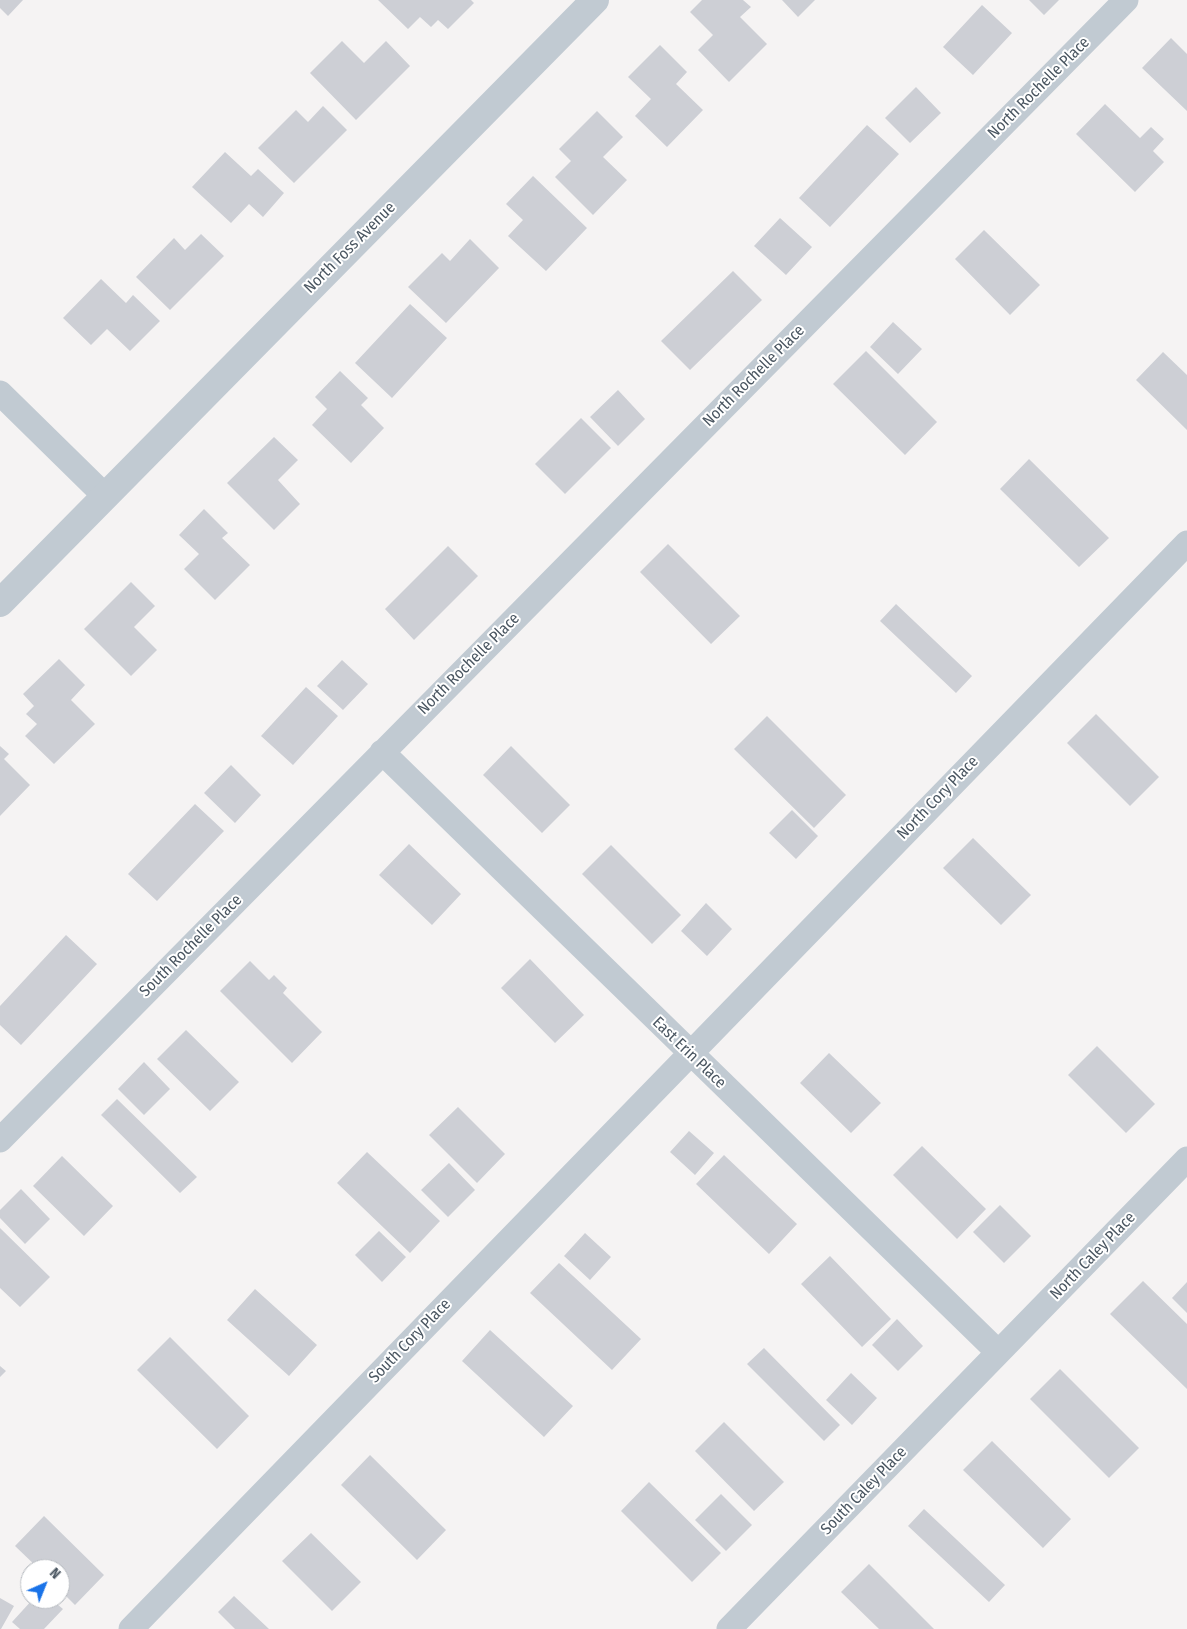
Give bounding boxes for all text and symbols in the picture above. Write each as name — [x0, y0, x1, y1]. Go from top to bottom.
street label: North Rochelle Place — [984, 33, 1094, 143]
street label: North Foss Avenue — [300, 198, 400, 298]
street label: North Rochelle Place — [699, 321, 809, 431]
street label: North Rochelle Place — [414, 609, 524, 719]
street label: North Cory Place — [893, 752, 983, 844]
street label: South Rochelle Place — [136, 891, 246, 1001]
street label: East Erin Place — [648, 1013, 730, 1093]
street label: North Caley Place — [1046, 1208, 1140, 1304]
street label: South Cory Place — [365, 1295, 455, 1387]
street label: South Caley Place — [817, 1443, 911, 1539]
north arrow — [20, 1559, 70, 1609]
text: N — [46, 1565, 64, 1583]

